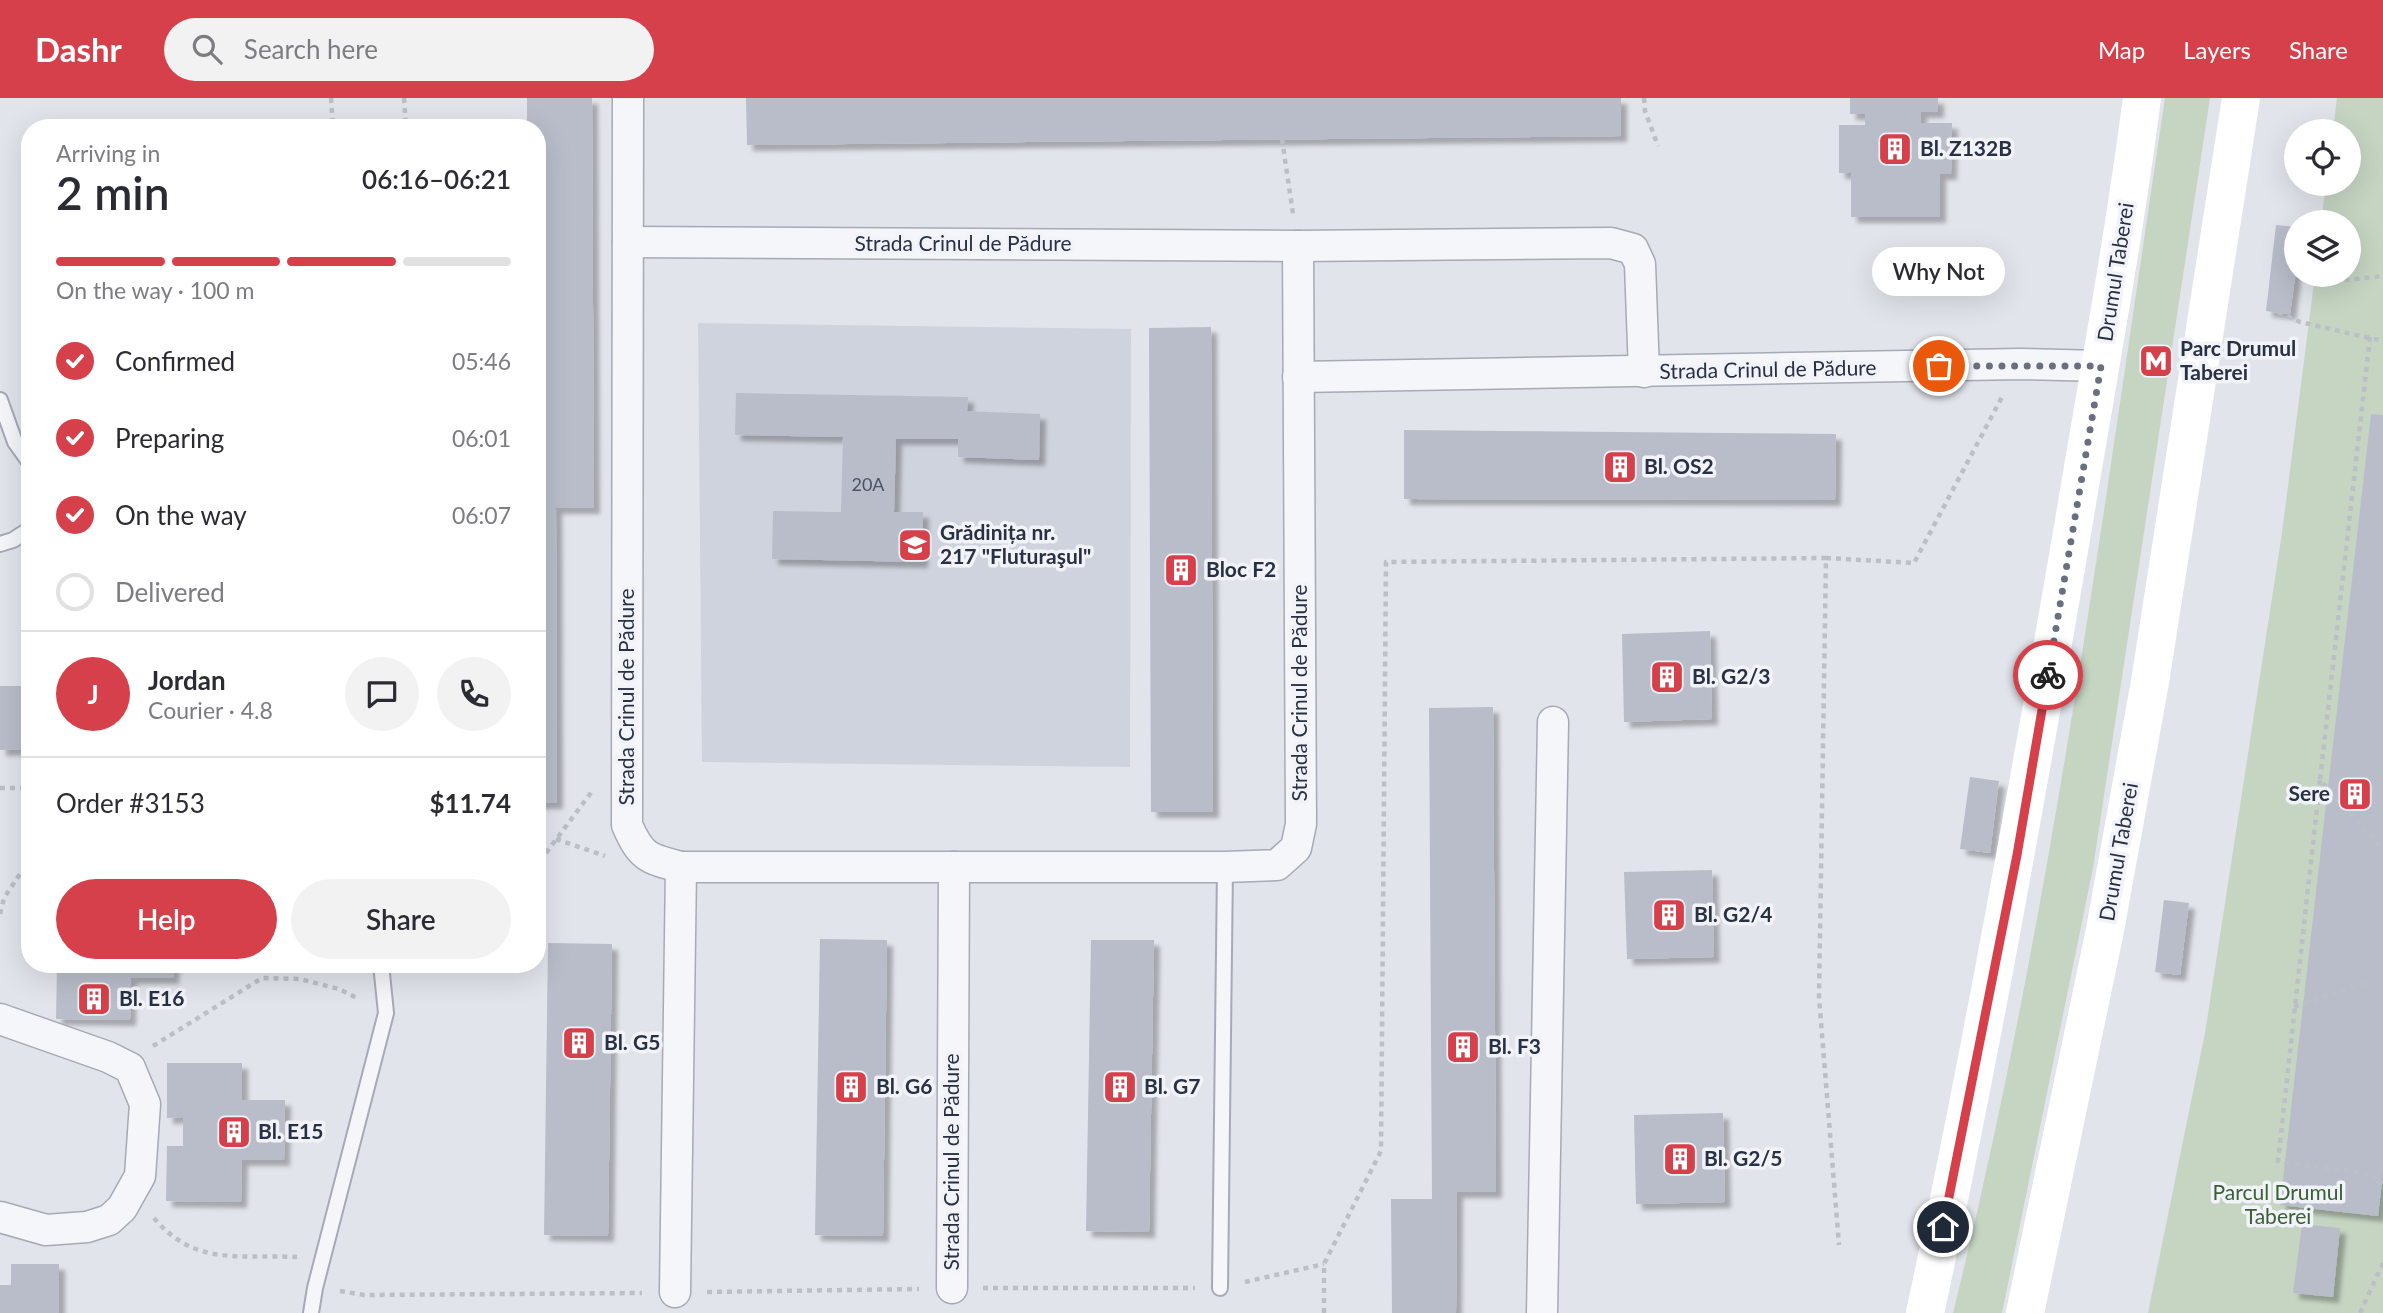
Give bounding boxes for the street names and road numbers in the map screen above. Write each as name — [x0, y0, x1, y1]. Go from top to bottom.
street label: Drumul Taberei — [2091, 200, 2138, 343]
street label: Strada Crinul de Pădure — [854, 230, 1072, 255]
street label: Strada Crinul de Pădure — [1659, 354, 1877, 383]
street label: Strada Crinul de Pădure — [1286, 584, 1311, 802]
street label: Strada Crinul de Pădure — [613, 588, 638, 806]
street label: Drumul Taberei — [2093, 780, 2142, 923]
street label: Strada Crinul de Pădure — [938, 1053, 963, 1271]

